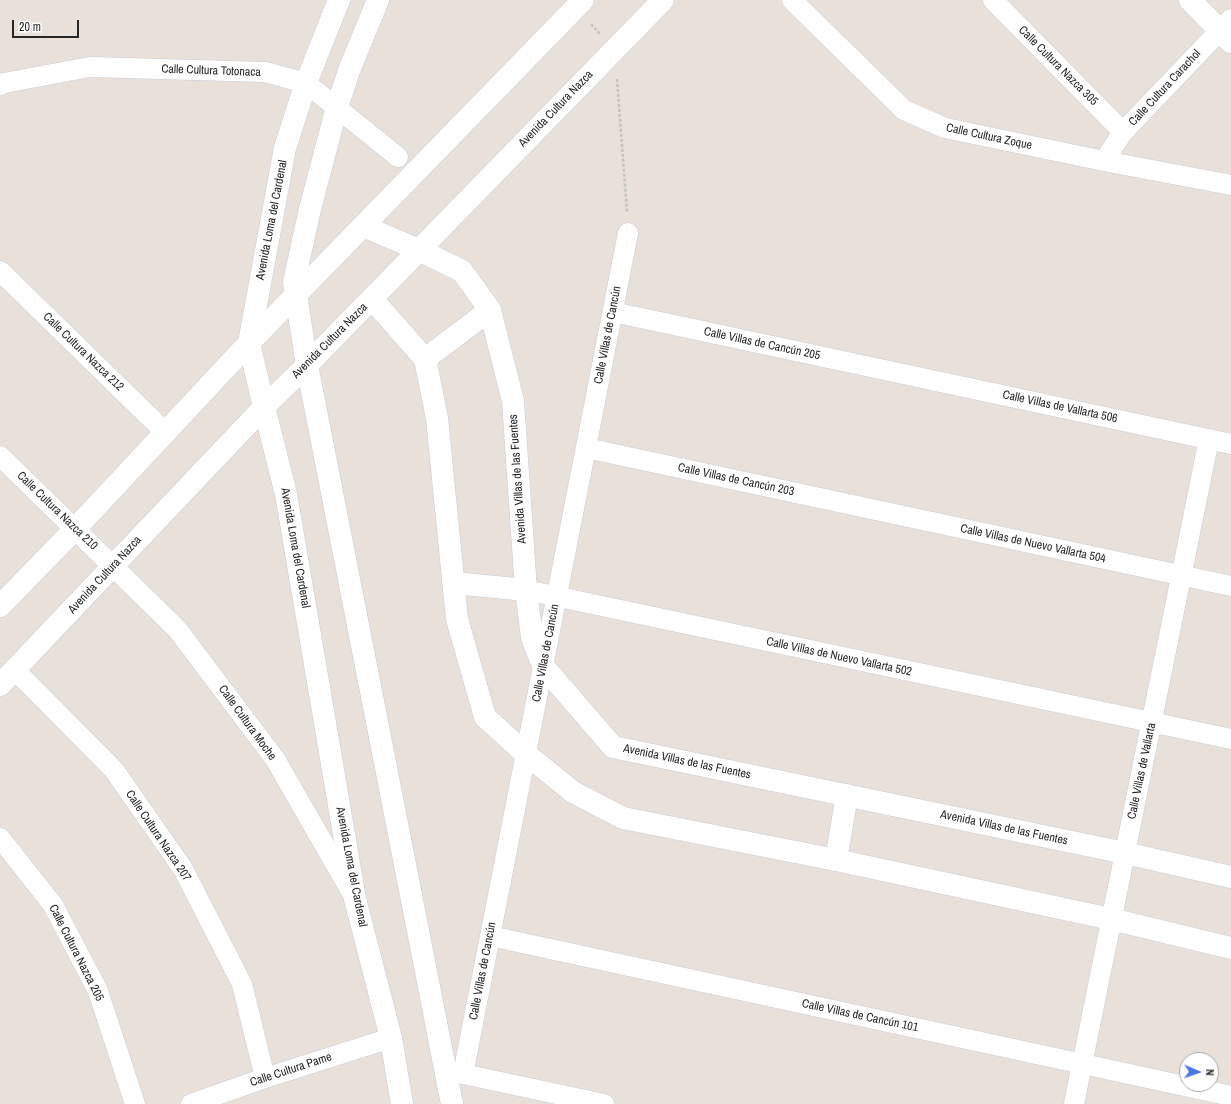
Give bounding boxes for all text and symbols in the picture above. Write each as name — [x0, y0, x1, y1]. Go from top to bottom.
scale bar — [14, 12, 81, 38]
text: 20 m — [19, 19, 41, 35]
street label: Calle Cultura Nazca 305 — [1015, 23, 1101, 109]
street label: Calle Cultura Carachol — [1126, 47, 1204, 129]
street label: Calle Cultura Totonaca — [161, 62, 261, 80]
street label: Avenida Cultura Nazca — [516, 68, 596, 150]
street label: Calle Cultura Zoque — [945, 121, 1033, 153]
street label: Avenida Loma del Cardenal — [253, 159, 291, 281]
street label: Calle Villas de Cancún — [591, 285, 625, 385]
street label: Avenida Cultura Nazca — [289, 300, 371, 382]
street label: Calle Cultura Nazca 212 — [40, 310, 126, 394]
street label: Calle Villas de Cancún 205 — [703, 325, 821, 363]
street label: Calle Villas de Vallarta 506 — [1001, 388, 1119, 426]
street label: Avenida Villas de las Fuentes — [506, 414, 530, 544]
street label: Calle Villas de Cancún 203 — [677, 461, 795, 499]
street label: Calle Cultura Nazca 210 — [14, 469, 100, 553]
street label: Avenida Loma del Cardenal — [277, 487, 313, 609]
street label: Calle Villas de Nuevo Vallarta 504 — [959, 522, 1107, 566]
street label: Avenida Cultura Nazca — [65, 533, 145, 617]
street label: Calle Villas de Cancún — [529, 603, 563, 703]
street label: Calle Villas de Nuevo Vallarta 502 — [765, 635, 913, 679]
street label: Calle Cultura Moche — [215, 683, 279, 763]
street label: Calle Villas de Vallarta — [1125, 722, 1159, 820]
street label: Avenida Villas de las Fuentes — [622, 741, 752, 783]
street label: Calle Cultura Nazca 207 — [122, 788, 194, 884]
street label: Avenida Loma del Cardenal — [332, 806, 370, 928]
street label: Avenida Villas de las Fuentes — [939, 807, 1069, 849]
street label: Calle Cultura Nazca 205 — [45, 902, 107, 1004]
street label: Calle Villas de Cancún — [466, 921, 500, 1021]
street label: Calle Villas de Cancún 101 — [801, 997, 919, 1035]
street label: Calle Cultura Pame — [248, 1050, 334, 1090]
north arrow — [1179, 1052, 1219, 1092]
text: N — [1203, 1069, 1217, 1076]

